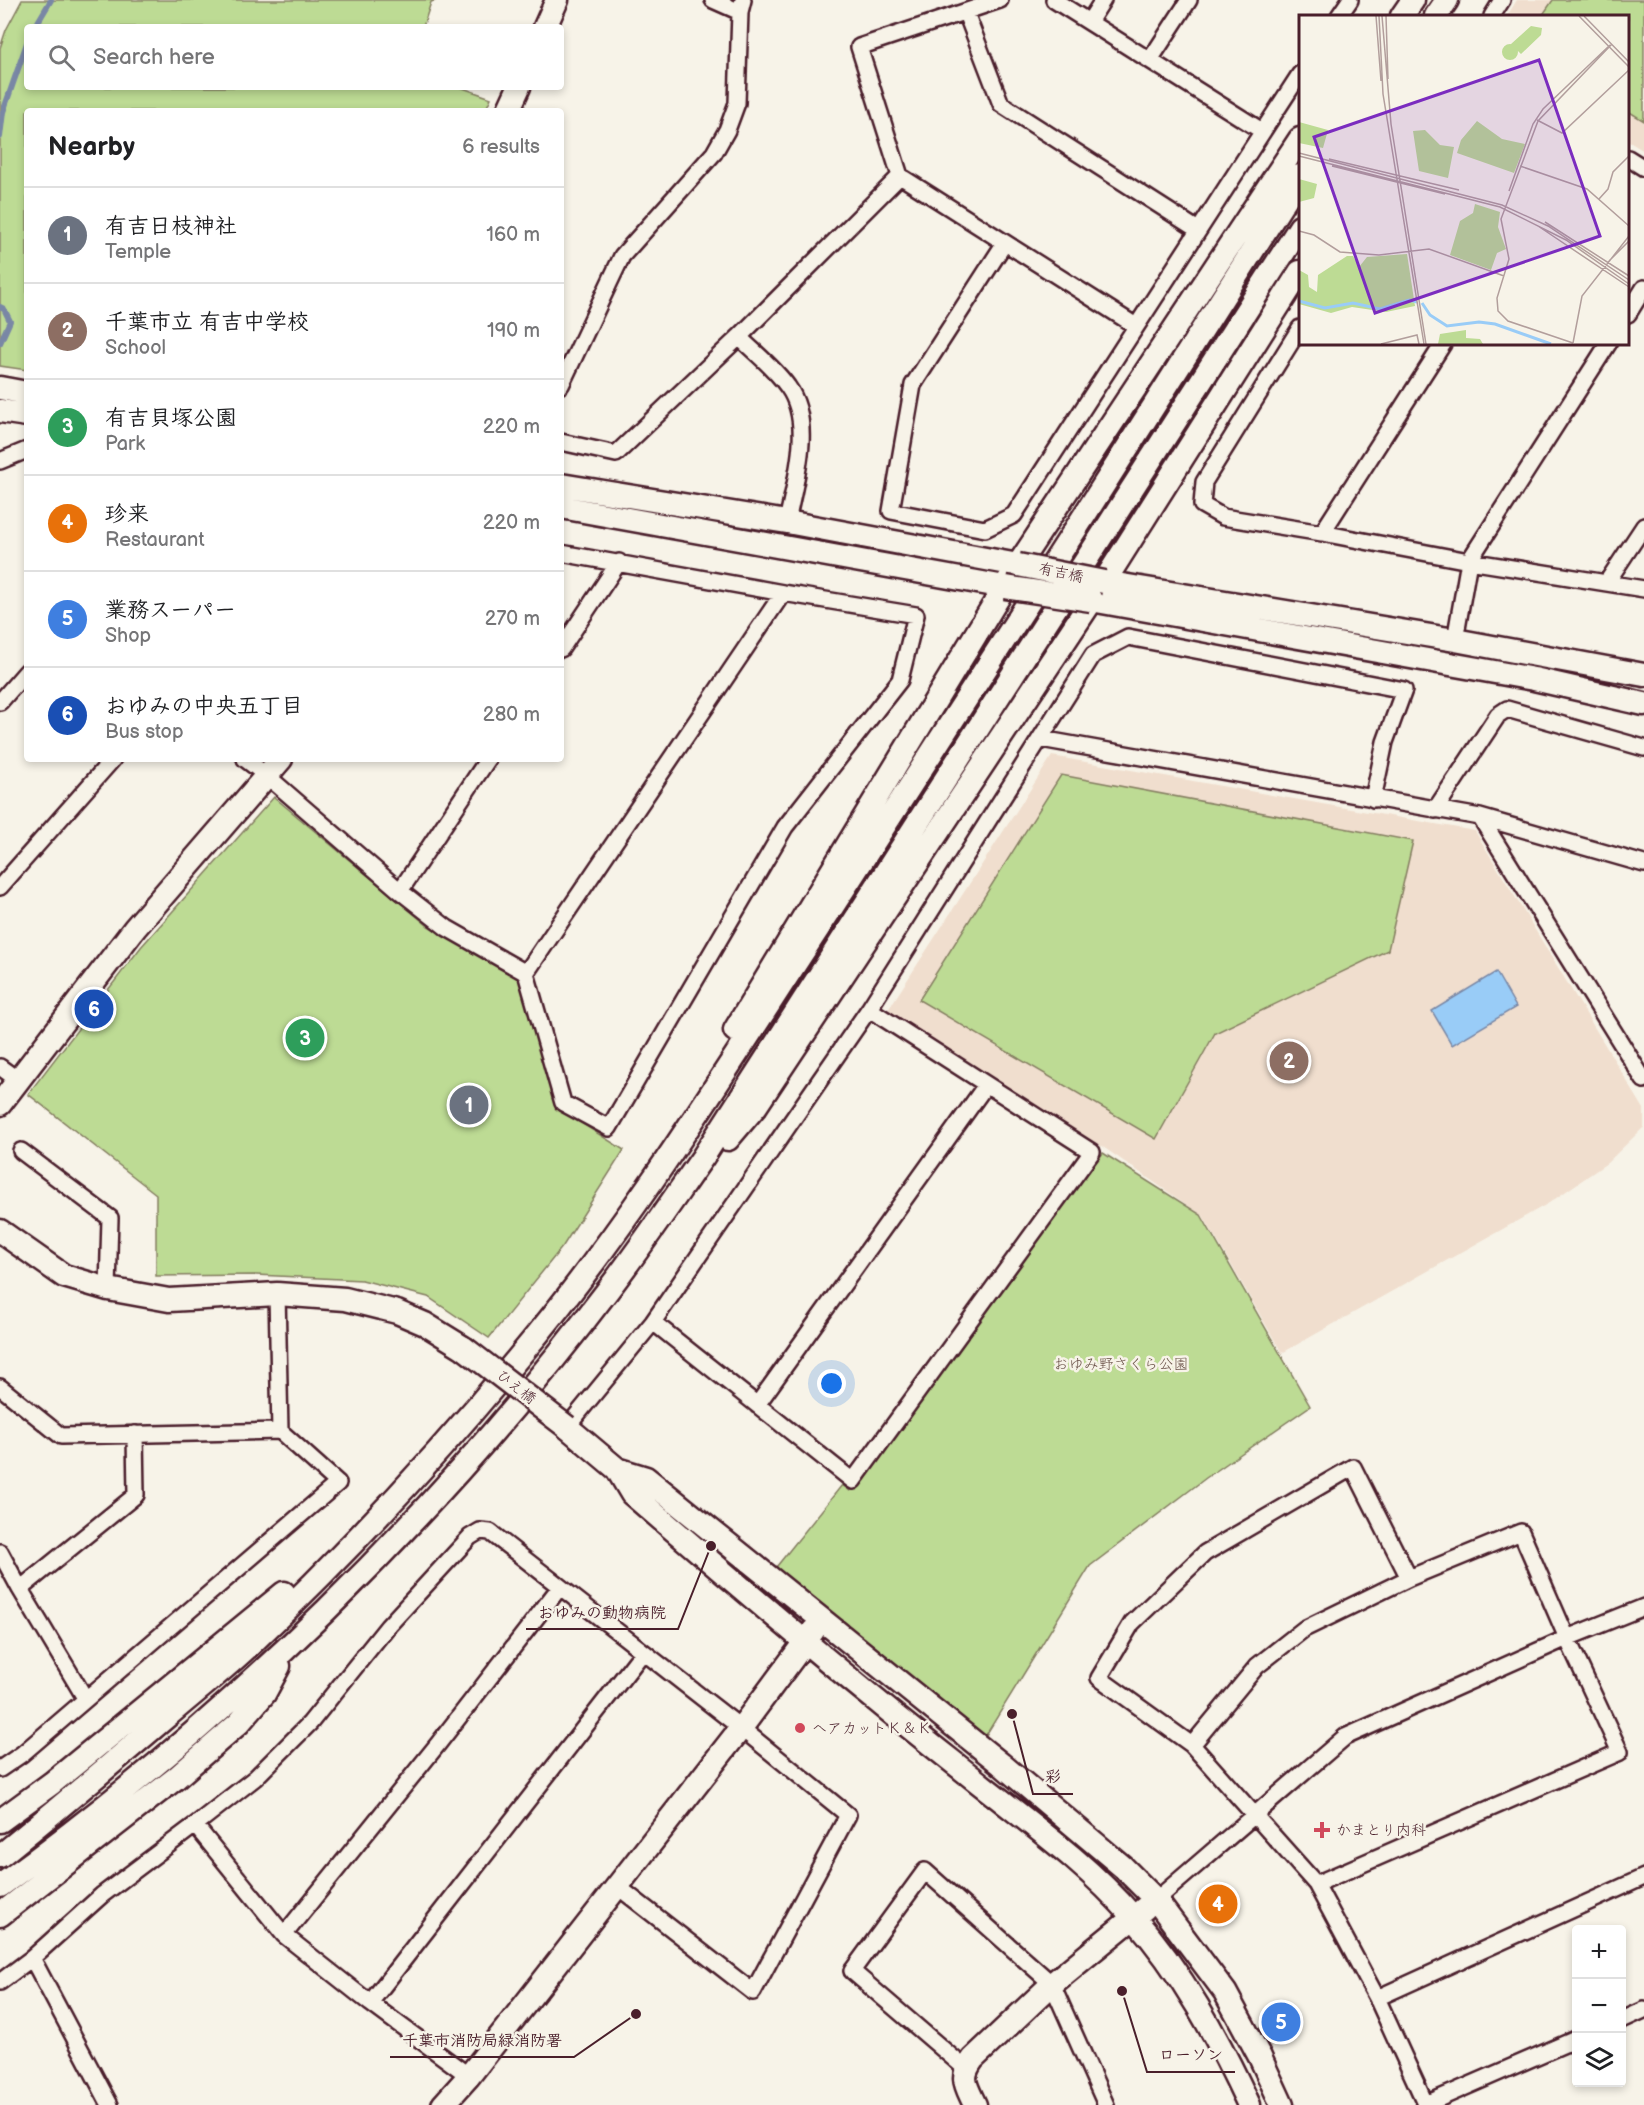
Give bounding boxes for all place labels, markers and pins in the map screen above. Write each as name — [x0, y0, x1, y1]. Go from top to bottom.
pin: 6 — [74, 986, 113, 1032]
pin: 3 — [286, 1016, 324, 1060]
pin: 2 — [1270, 1038, 1308, 1084]
pin: 1 — [450, 1082, 488, 1128]
callout: おゆみの動物病院 — [526, 1595, 678, 1629]
place label: ヘアカットＫ＆Ｋ — [812, 1719, 932, 1738]
marker: ヘアカットＫ＆Ｋ — [793, 1721, 807, 1735]
callout: 彩 — [1033, 1760, 1073, 1794]
marker: かまとり内科 — [1313, 1821, 1331, 1839]
place label: かまとり内科 — [1336, 1821, 1426, 1840]
pin: 4 — [1198, 1882, 1238, 1926]
pin: 5 — [1262, 2000, 1300, 2044]
callout: 千葉市消防局緑消防署 — [390, 2023, 574, 2057]
callout: ローソン — [1147, 2038, 1235, 2072]

